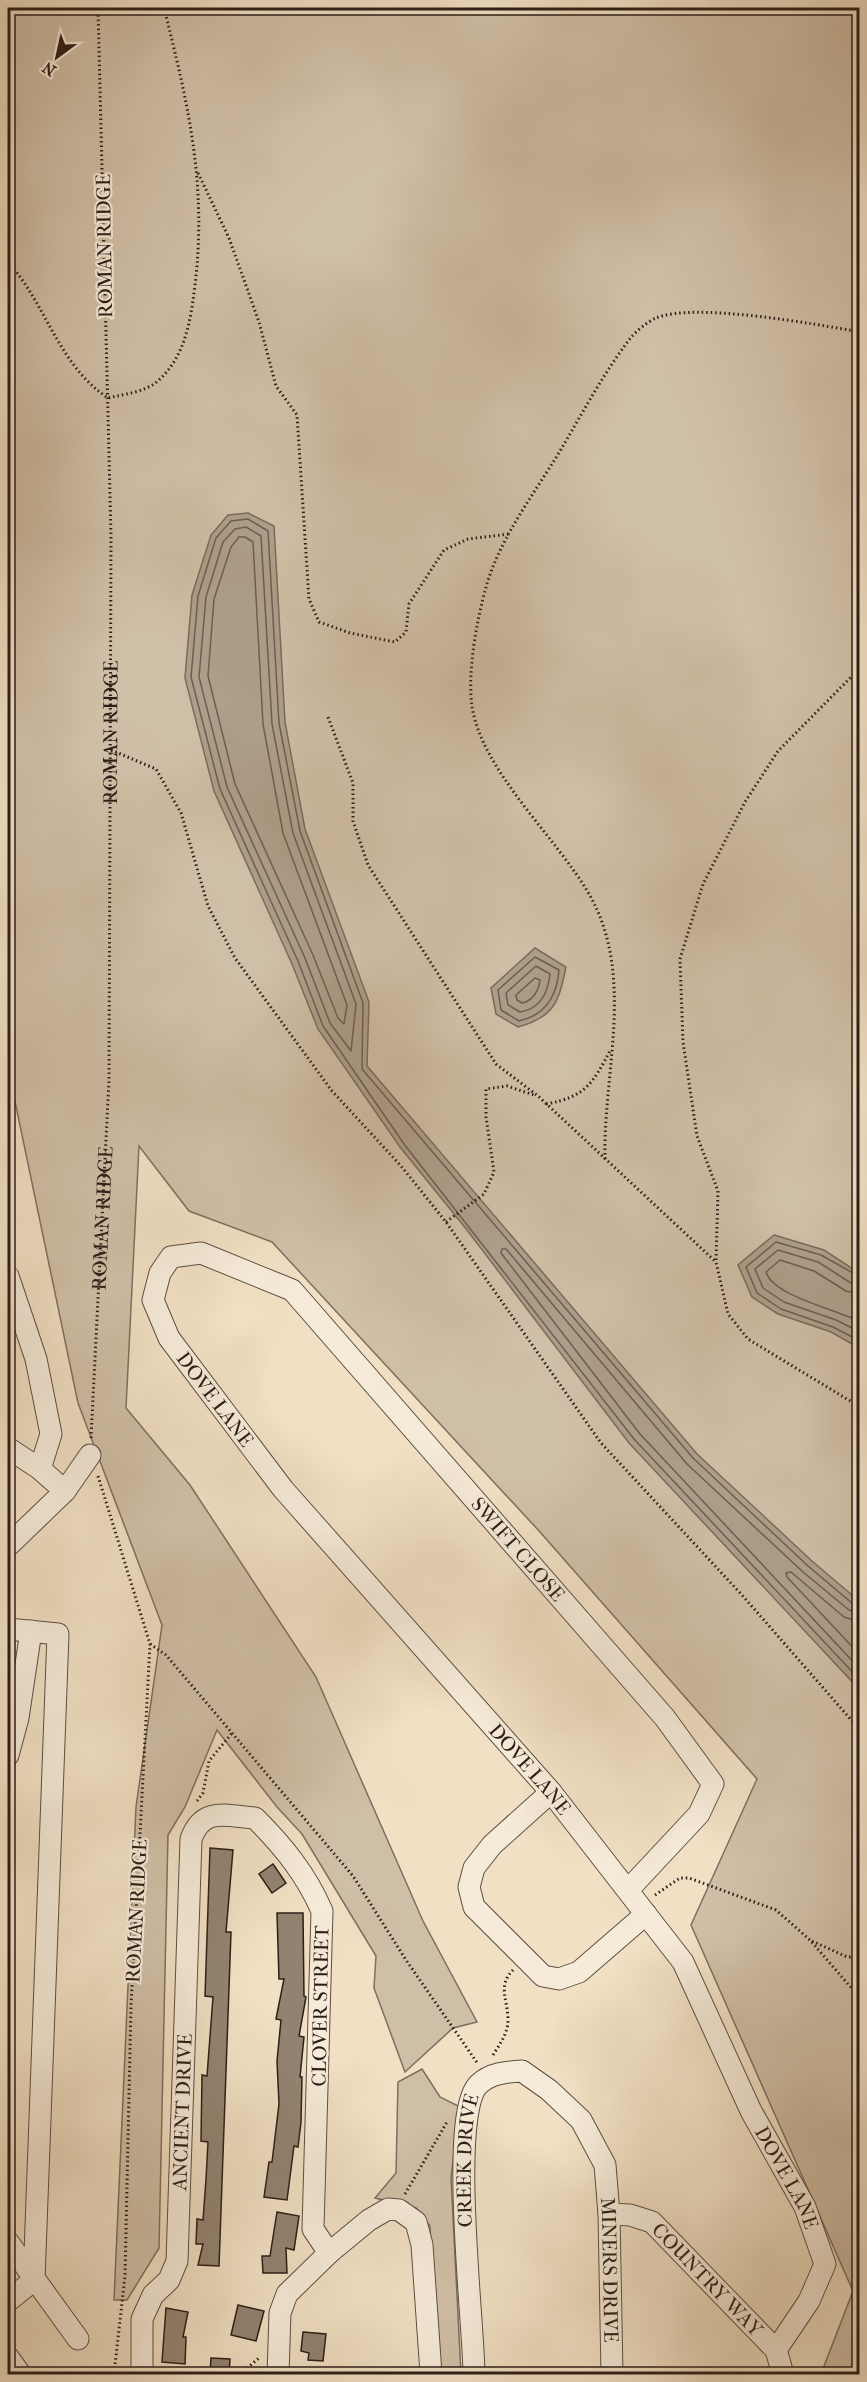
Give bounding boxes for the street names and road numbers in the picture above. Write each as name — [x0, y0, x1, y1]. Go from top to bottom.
street label: ROMAN RIDGE — [92, 174, 117, 318]
street label: ROMAN RIDGE — [99, 660, 123, 805]
street label: ROMAN RIDGE — [87, 1146, 118, 1291]
street label: DOVE LANE — [171, 1347, 258, 1451]
street label: SWIFT CLOSE — [466, 1493, 569, 1606]
street label: DOVE LANE — [484, 1719, 575, 1819]
street label: ROMAN RIDGE — [121, 1838, 152, 1984]
street label: CLOVER STREET — [308, 1925, 333, 2087]
street label: ANCIENT DRIVE — [168, 2033, 197, 2192]
street label: CREEK DRIVE — [453, 2091, 484, 2228]
street label: DOVE LANE — [750, 2122, 823, 2232]
street label: MINERS DRIVE — [596, 2196, 622, 2343]
street label: COUNTRY WAY — [647, 2218, 768, 2342]

